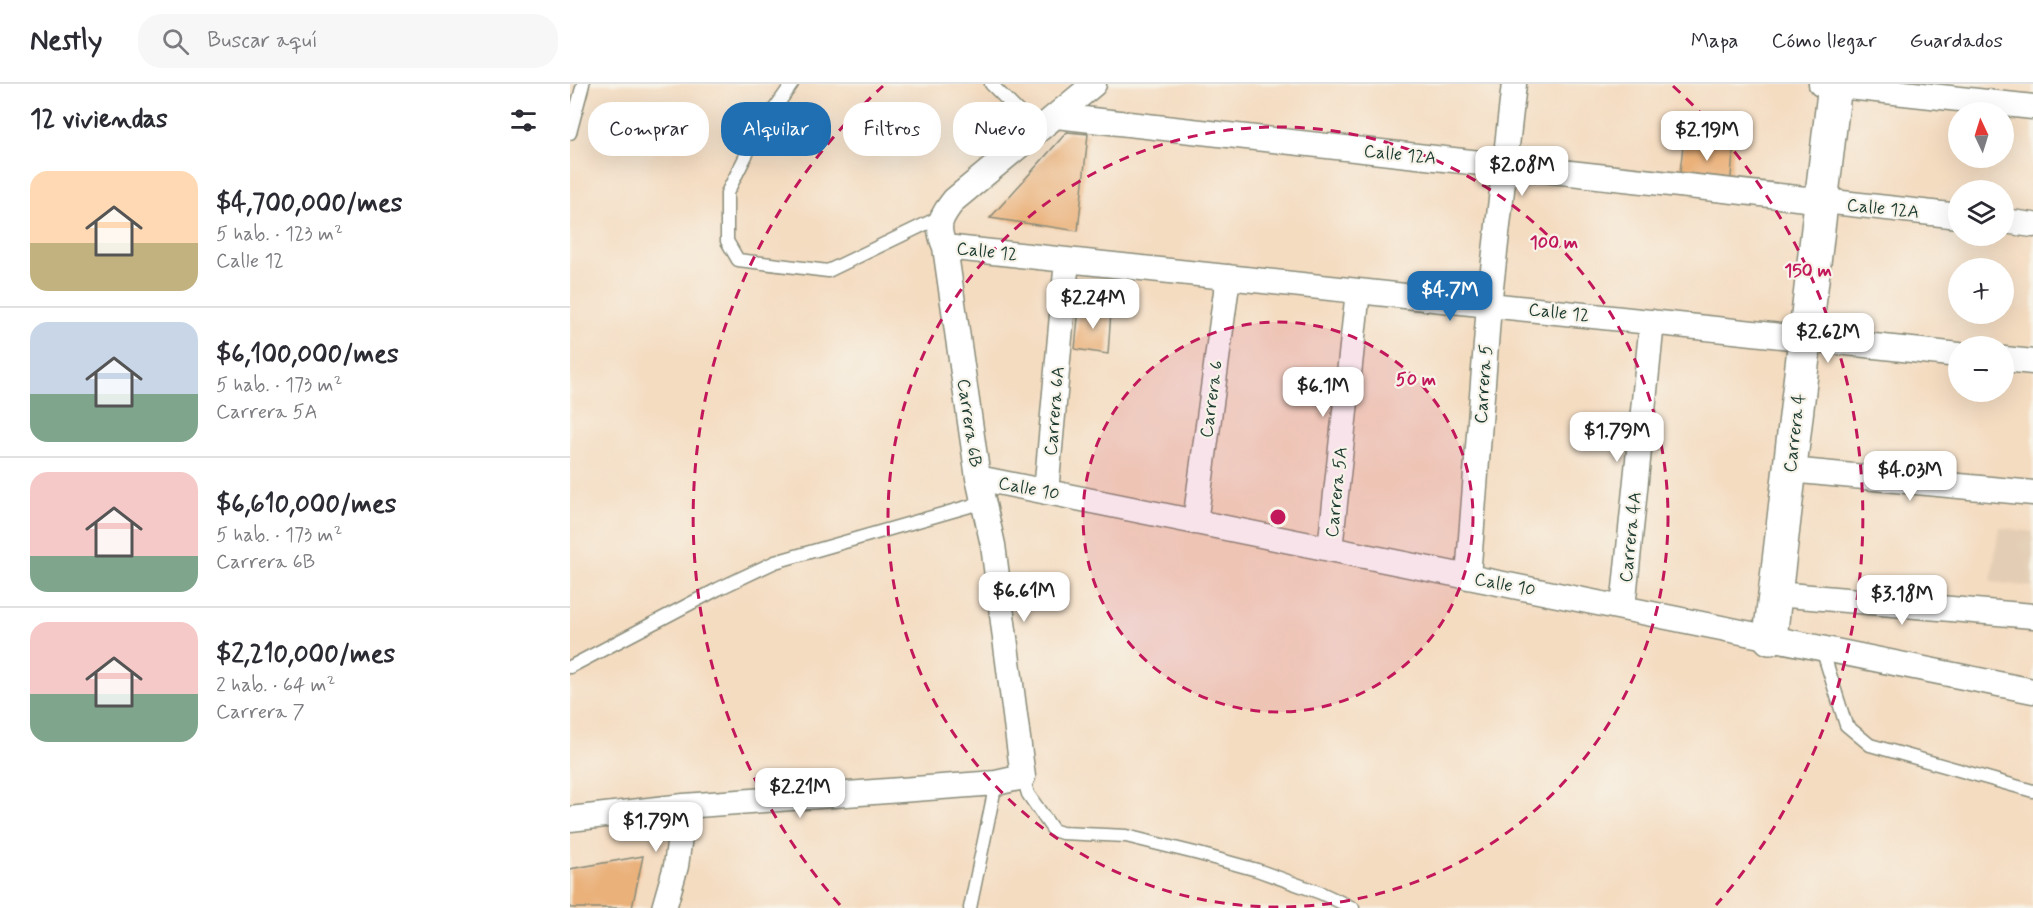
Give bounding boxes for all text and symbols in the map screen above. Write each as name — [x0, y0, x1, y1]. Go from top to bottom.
search box — [138, 14, 558, 68]
text: Nestly — [30, 23, 102, 60]
icon: search — [159, 25, 192, 58]
text: Buscar aquí — [207, 27, 318, 55]
text: Mapa — [1691, 27, 1739, 55]
text: Cómo llegar — [1772, 27, 1877, 55]
text: Guardados — [1910, 27, 2003, 55]
chip: Comprar — [588, 102, 709, 156]
chip: Alquilar — [721, 102, 831, 156]
chip: Filtros — [843, 102, 941, 156]
chip: Nuevo — [953, 102, 1047, 156]
north arrow — [1948, 102, 2014, 168]
map controls — [1948, 102, 2014, 402]
text: 12 viviendas — [30, 103, 168, 137]
icon: filters — [507, 104, 540, 137]
pin: $2.19M — [1658, 111, 1756, 162]
text: $2.19M — [1675, 117, 1739, 144]
street label: Calle 12A — [1362, 139, 1437, 171]
pin: $2.08M — [1473, 146, 1571, 197]
text: $2.08M — [1489, 152, 1555, 179]
button: layers — [1948, 180, 2014, 246]
text: $4,700,000/mes — [216, 187, 402, 221]
street label: Calle 12A — [1845, 193, 1920, 225]
icon: home — [78, 195, 150, 267]
text: 5 hab. · 123 m² — [216, 221, 343, 248]
text: 100 m — [1530, 231, 1578, 255]
street label: Calle 12 — [955, 237, 1019, 267]
text: Calle 12 — [216, 248, 284, 275]
button: + — [1948, 258, 2014, 324]
text: 150 m — [1784, 259, 1832, 283]
pin: $4.7M — [1408, 271, 1492, 322]
text: $4.7M — [1421, 277, 1479, 304]
pin: $2.24M — [1044, 279, 1142, 330]
text: $2.24M — [1060, 285, 1126, 312]
street label: Calle 12 — [1527, 298, 1591, 328]
pin: $2.62M — [1779, 313, 1877, 364]
text: $2.62M — [1796, 319, 1860, 346]
button: − — [1948, 336, 2014, 402]
text: $6,100,000/mes — [216, 338, 399, 372]
street label: Carrera 5 — [1469, 343, 1499, 425]
icon: home — [78, 346, 150, 418]
street label: Carrera 6 — [1195, 359, 1229, 439]
street label: Carrera 6A — [1039, 365, 1071, 457]
pin: $6.1M — [1281, 367, 1365, 418]
text: 50 m — [1396, 368, 1436, 392]
text: 5 hab. · 173 m² — [216, 372, 342, 399]
text: $6.1M — [1297, 373, 1349, 400]
street label: Carrera 6B — [951, 377, 987, 469]
street label: Carrera 4 — [1778, 392, 1812, 474]
text: Carrera 5A — [216, 399, 317, 426]
pin: $1.79M — [1568, 412, 1666, 463]
text: $1.79M — [1584, 418, 1650, 445]
street label: Carrera 5A — [1320, 445, 1354, 539]
pin: $4.03M — [1861, 451, 1959, 502]
text: $4.03M — [1878, 457, 1942, 484]
street label: Calle 10 — [996, 471, 1061, 507]
text: $6,610,000/mes — [216, 488, 396, 522]
street label: Carrera 4A — [1614, 491, 1648, 584]
icon: home — [78, 496, 150, 568]
centre of rings — [1268, 507, 1288, 527]
text: 5 hab. · 173 m² — [216, 522, 342, 549]
text: Carrera 6B — [216, 549, 315, 576]
street label: Calle 10 — [1472, 567, 1537, 603]
pin: $6.61M — [975, 572, 1073, 623]
pin: $3.18M — [1853, 575, 1951, 626]
text: $6.61M — [993, 578, 1055, 605]
text: $3.18M — [1871, 581, 1933, 608]
text: $2,210,000/mes — [216, 638, 395, 672]
icon: home — [78, 646, 150, 718]
text: 2 hab. · 64 m² — [216, 672, 335, 699]
text: Carrera 7 — [216, 699, 305, 726]
pin: $2.21M — [751, 768, 849, 819]
text: $2.21M — [769, 774, 831, 801]
pin: $1.79M — [607, 802, 705, 853]
text: $1.79M — [623, 808, 689, 835]

